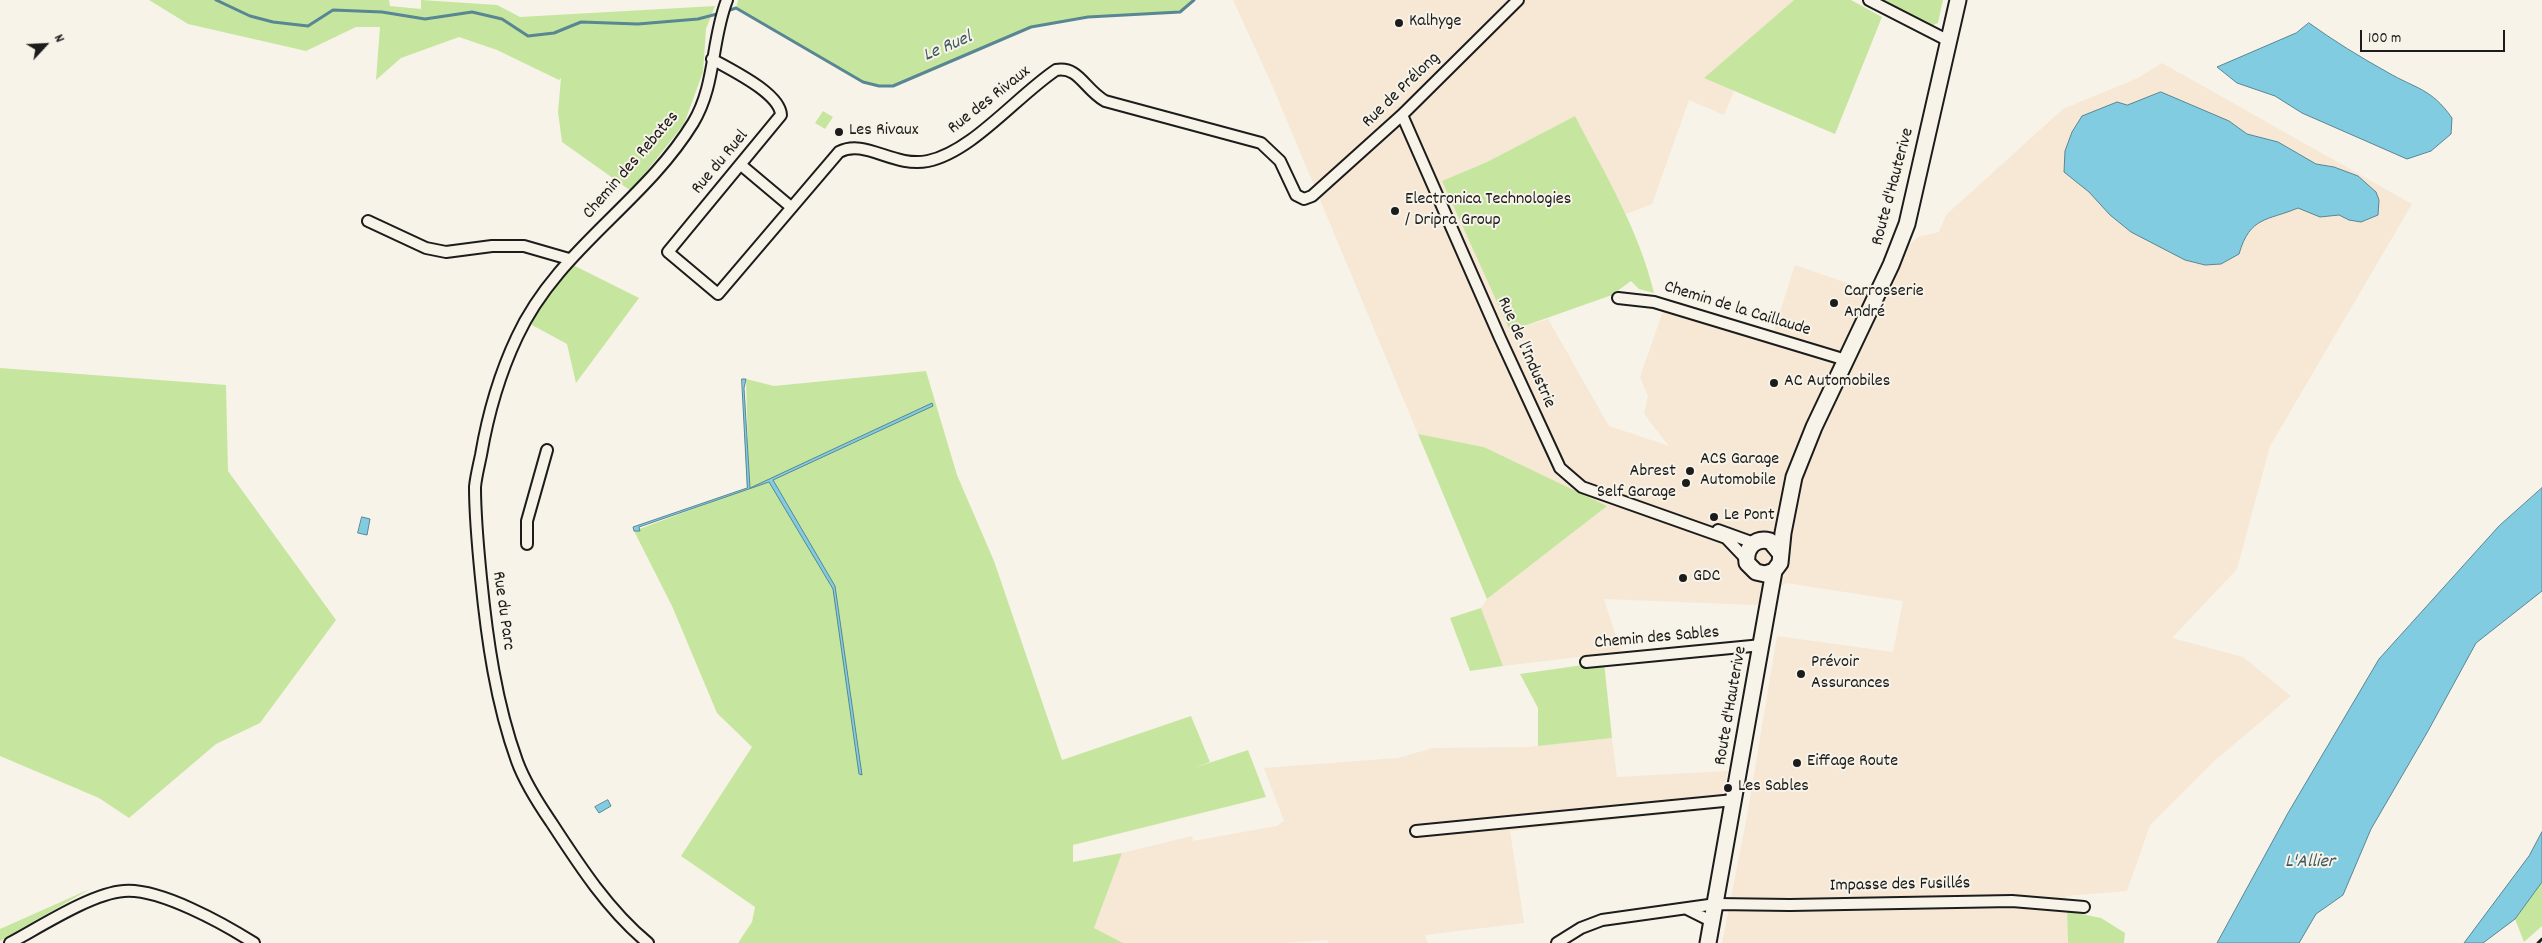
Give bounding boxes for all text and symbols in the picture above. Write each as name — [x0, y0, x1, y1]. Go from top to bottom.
place label: Kalhyge — [1409, 12, 1461, 34]
marker: Kalhyge — [1393, 17, 1405, 29]
north arrow — [20, 20, 70, 70]
scale bar — [2362, 20, 2507, 52]
water label: Le Ruel — [920, 28, 976, 68]
text: 100 m — [2368, 28, 2401, 50]
text: N — [48, 31, 69, 46]
street label: Rue de Prélong — [1358, 48, 1446, 134]
street label: Rue des Rivaux — [944, 62, 1036, 140]
street label: Chemin des Rebates — [579, 107, 685, 225]
place label: Les Rivaux — [849, 121, 918, 143]
street label: Rue du Ruel — [688, 126, 754, 200]
marker: Les Rivaux — [833, 126, 845, 138]
street label: Route d'Hauterive — [1868, 126, 1920, 248]
place label: Electronica Technologies / Dripra Group — [1405, 190, 1571, 232]
marker: Electronica Technologies / Dripra Group — [1389, 205, 1401, 217]
street label: Chemin de la Caillaude — [1661, 277, 1813, 343]
place label: Carrosserie André — [1844, 282, 1924, 324]
street label: Rue de l'Industrie — [1491, 294, 1559, 412]
marker: Carrosserie André — [1828, 297, 1840, 309]
place label: AC Automobiles — [1784, 372, 1890, 394]
marker: AC Automobiles — [1768, 377, 1780, 389]
place label: ACS Garage Automobile — [1700, 450, 1779, 492]
place label: Abrest Self Garage — [1597, 462, 1676, 504]
marker: ACS Garage Automobile — [1684, 465, 1696, 477]
marker: Abrest Self Garage — [1680, 477, 1692, 489]
place label: Le Pont — [1724, 506, 1775, 528]
marker: Le Pont — [1708, 511, 1720, 523]
place label: GDC — [1693, 567, 1720, 589]
street label: Rue du Parc — [486, 570, 518, 652]
marker: GDC — [1677, 572, 1689, 584]
street label: Chemin des Sables — [1594, 623, 1720, 655]
street label: Route d'Hauterive — [1711, 645, 1753, 767]
place label: Prévoir Assurances — [1811, 653, 1890, 696]
marker: Prévoir Assurances — [1795, 668, 1807, 680]
place label: Eiffage Route — [1807, 752, 1898, 774]
marker: Eiffage Route — [1791, 757, 1803, 769]
place label: Les Sables — [1738, 777, 1809, 799]
marker: Les Sables — [1722, 782, 1734, 794]
water label: L'Allier — [2285, 852, 2335, 874]
street label: Impasse des Fusillés — [1830, 874, 1970, 898]

